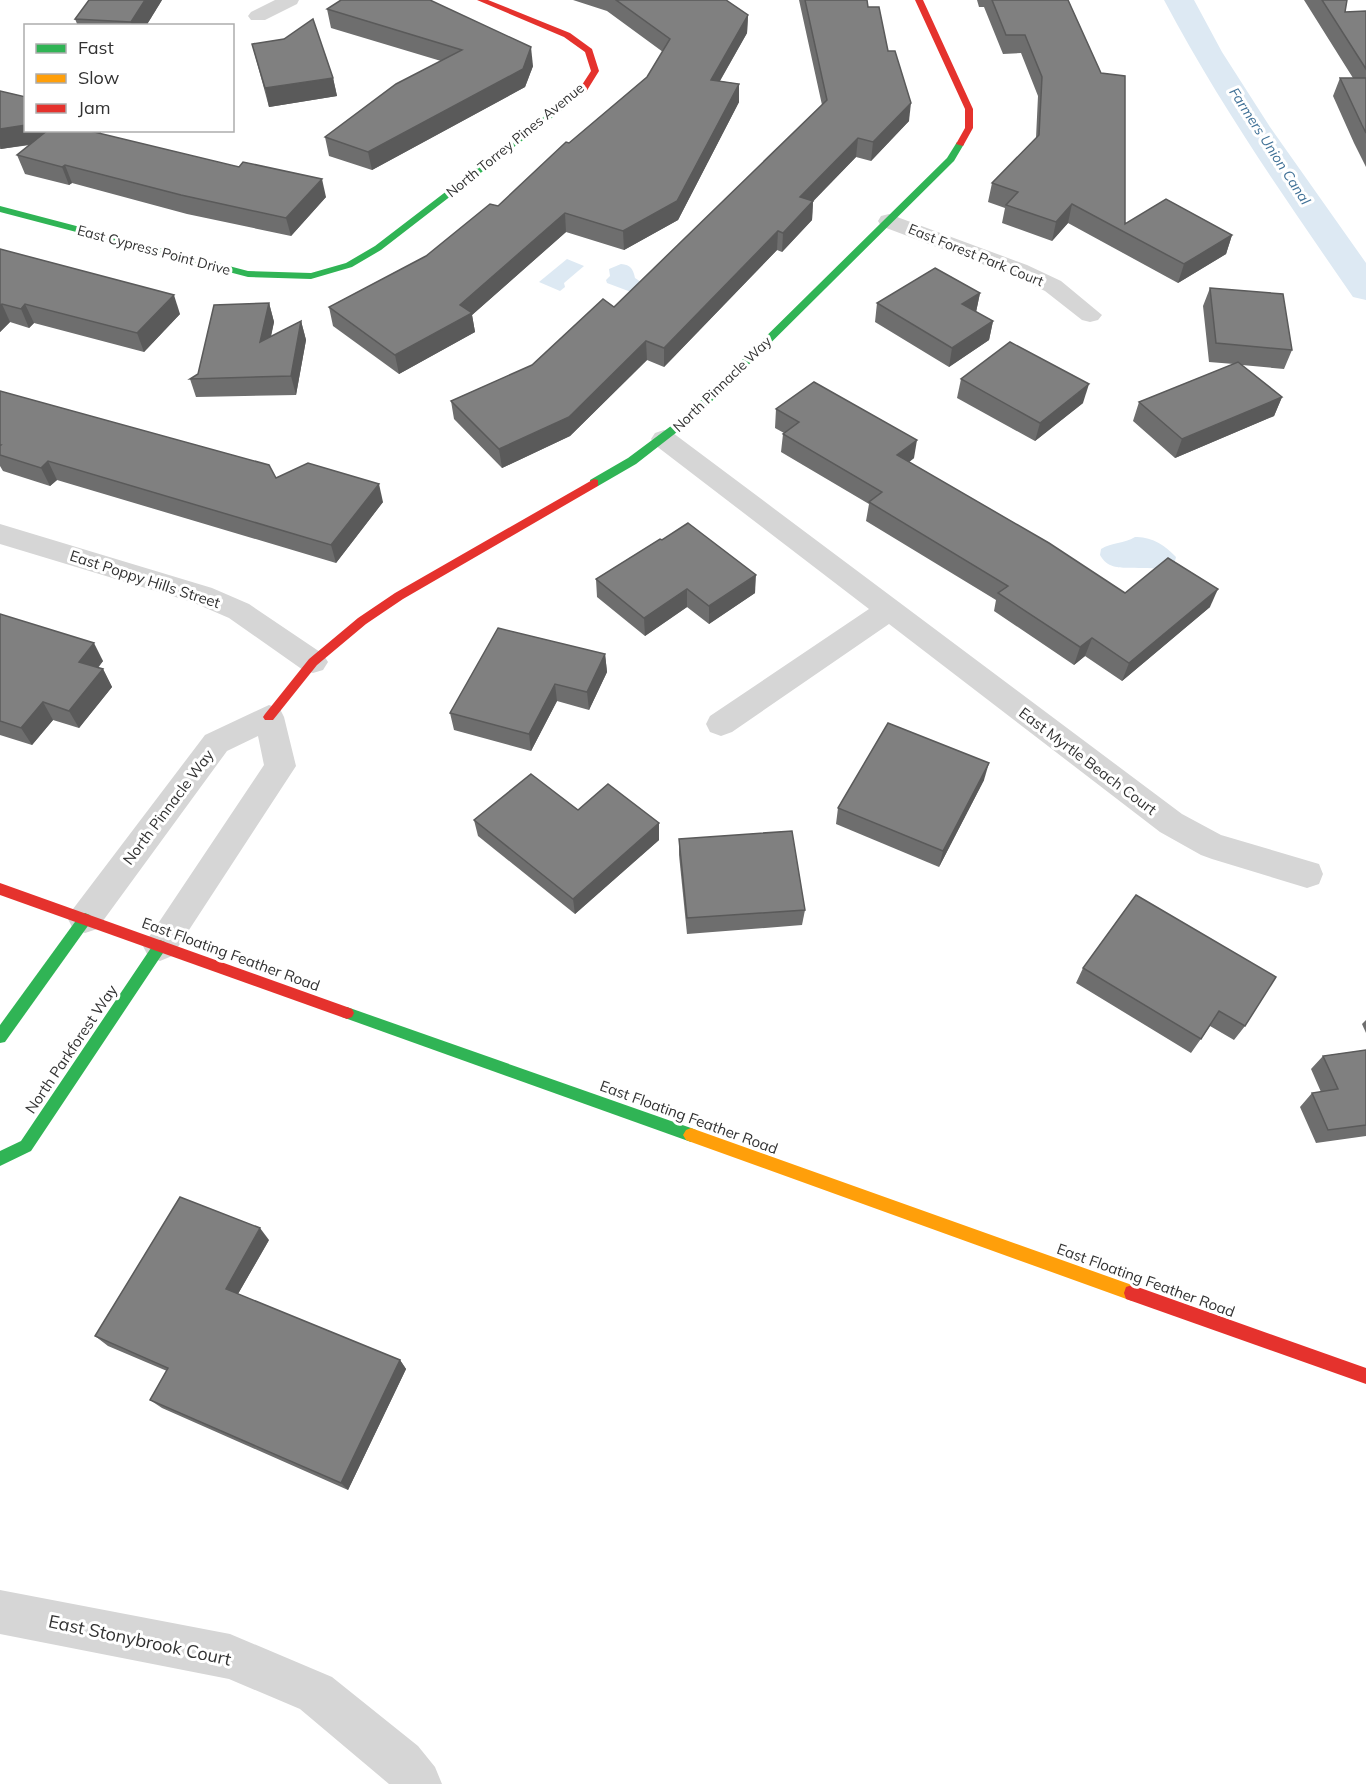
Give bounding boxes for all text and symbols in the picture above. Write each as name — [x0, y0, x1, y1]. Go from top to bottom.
legend — [24, 24, 234, 132]
text: Fast — [78, 36, 114, 59]
text: Slow — [78, 66, 120, 89]
street label: North Torrey Pines Avenue — [442, 79, 588, 201]
water label: Farmers Union Canal — [1225, 84, 1315, 208]
text: Jam — [78, 96, 111, 119]
street label: East Forest Park Court — [906, 220, 1046, 290]
street label: East Cypress Point Drive — [75, 221, 233, 279]
street label: North Pinnacle Way — [669, 332, 775, 436]
street label: East Poppy Hills Street — [67, 546, 223, 612]
street label: East Myrtle Beach Court — [1015, 703, 1161, 819]
street label: North Pinnacle Way — [119, 746, 218, 868]
street label: East Floating Feather Road — [139, 913, 323, 995]
street label: North Parkforest Way — [21, 981, 121, 1117]
street label: East Floating Feather Road — [597, 1076, 781, 1158]
street label: East Floating Feather Road — [1054, 1239, 1238, 1321]
street label: East Stonybrook Court — [47, 1609, 233, 1671]

